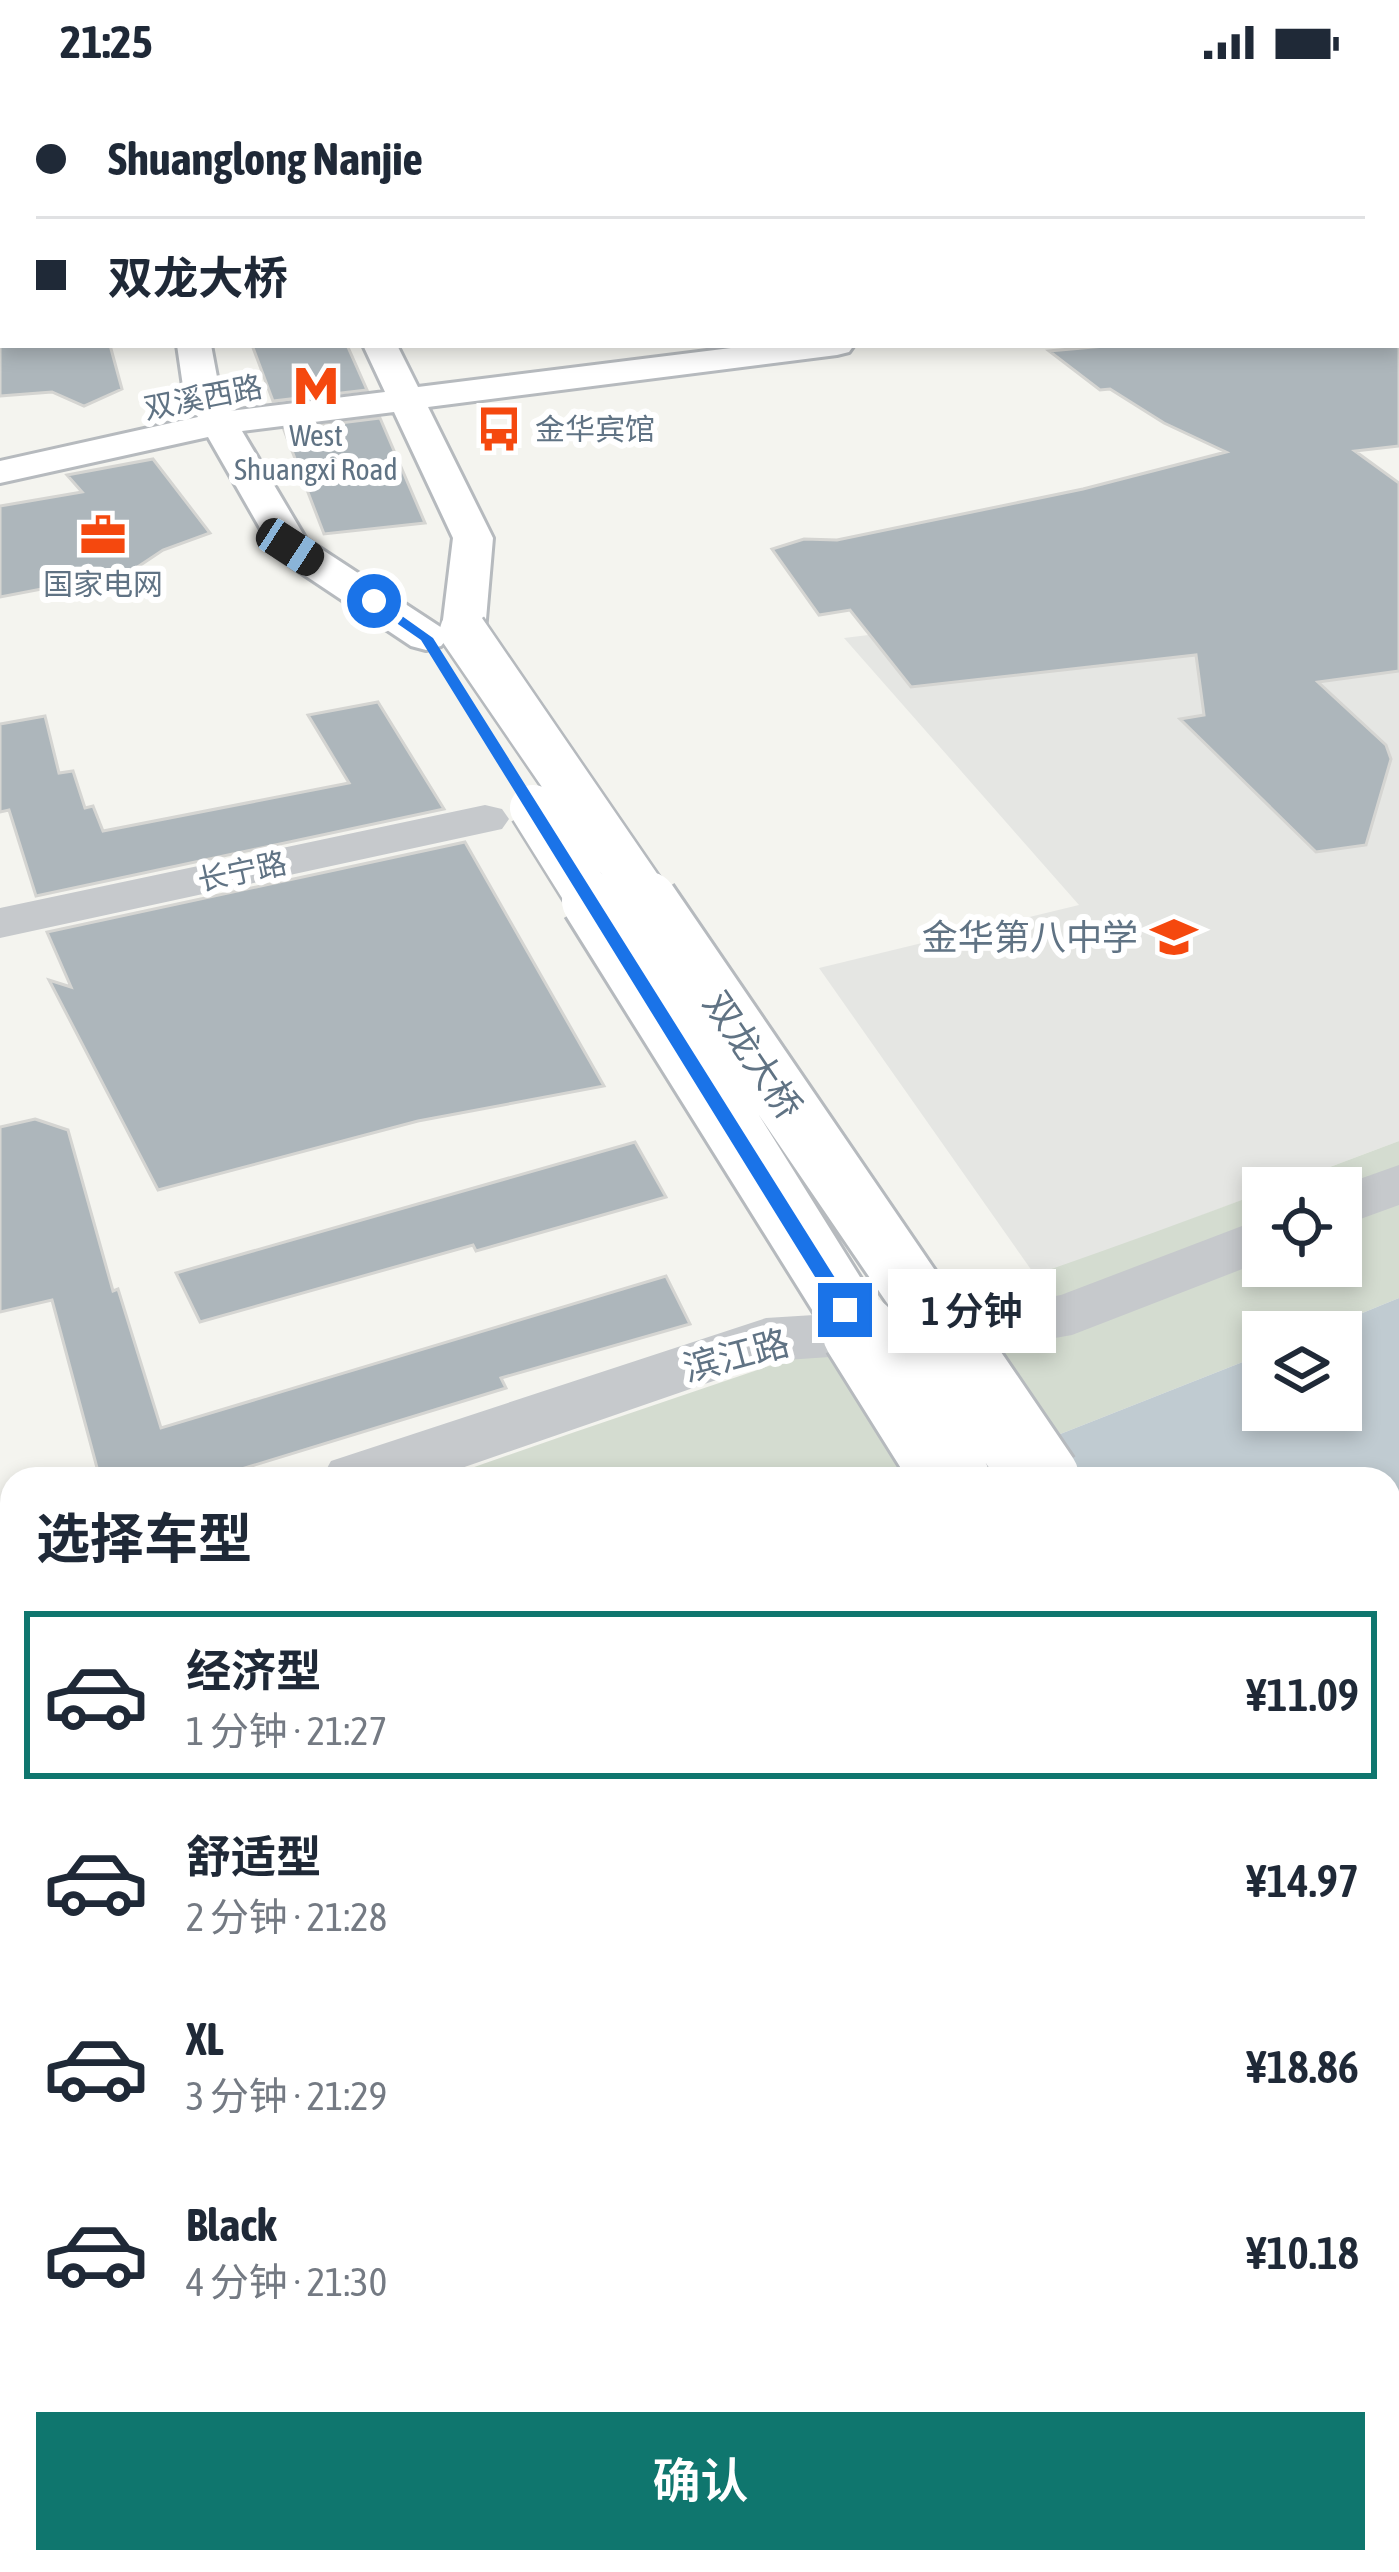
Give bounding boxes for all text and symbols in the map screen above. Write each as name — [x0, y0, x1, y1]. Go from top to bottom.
text: 21:25 — [60, 16, 153, 68]
text: Shuanglong Nanjie — [108, 133, 423, 185]
text: 双龙大桥 — [108, 252, 288, 304]
metro station icon: West Shuangxi Road — [291, 361, 341, 411]
street label: 双溪西路 — [141, 369, 265, 425]
bus stop icon: 金华宾馆 — [474, 404, 524, 454]
place label: 金华宾馆 — [535, 412, 655, 446]
place label: West Shuangxi Road — [234, 418, 398, 486]
office icon: 国家电网 — [78, 510, 128, 560]
car — [250, 512, 330, 582]
place label: 国家电网 — [43, 567, 163, 601]
route start — [347, 574, 401, 628]
street label: 长宁路 — [194, 845, 290, 897]
school or university icon: 金华第八中学 — [1149, 912, 1199, 962]
place label: 金华第八中学 — [922, 916, 1138, 958]
street label: 双龙大桥 — [695, 984, 811, 1126]
map controls — [1242, 1167, 1362, 1431]
button: locate — [1242, 1167, 1362, 1287]
callout: 1 分钟 — [887, 1268, 1055, 1352]
route end — [818, 1283, 872, 1337]
text: 1 分钟 — [921, 1289, 1023, 1333]
button: layers — [1242, 1311, 1362, 1431]
street label: 滨江路 — [678, 1321, 794, 1389]
text: 选择车型 — [36, 1508, 252, 1569]
icon: car — [42, 1641, 150, 1749]
text: 经济型 — [186, 1645, 321, 1697]
text: ¥11.09 — [1246, 1669, 1359, 1721]
text: 1 分钟 · 21:27 — [186, 1709, 387, 1753]
icon: car — [42, 1827, 150, 1935]
text: 舒适型 — [186, 1831, 321, 1883]
text: ¥14.97 — [1246, 1855, 1359, 1907]
text: 2 分钟 · 21:28 — [186, 1895, 387, 1939]
icon: car — [42, 2013, 150, 2121]
text: XL — [186, 2013, 224, 2065]
text: ¥18.86 — [1246, 2041, 1359, 2093]
text: 3 分钟 · 21:29 — [186, 2074, 387, 2118]
icon: car — [42, 2199, 150, 2307]
text: Black — [186, 2199, 277, 2251]
text: ¥10.18 — [1246, 2227, 1359, 2279]
text: 4 分钟 · 21:30 — [186, 2260, 387, 2304]
button: 确认 — [36, 2412, 1365, 2550]

